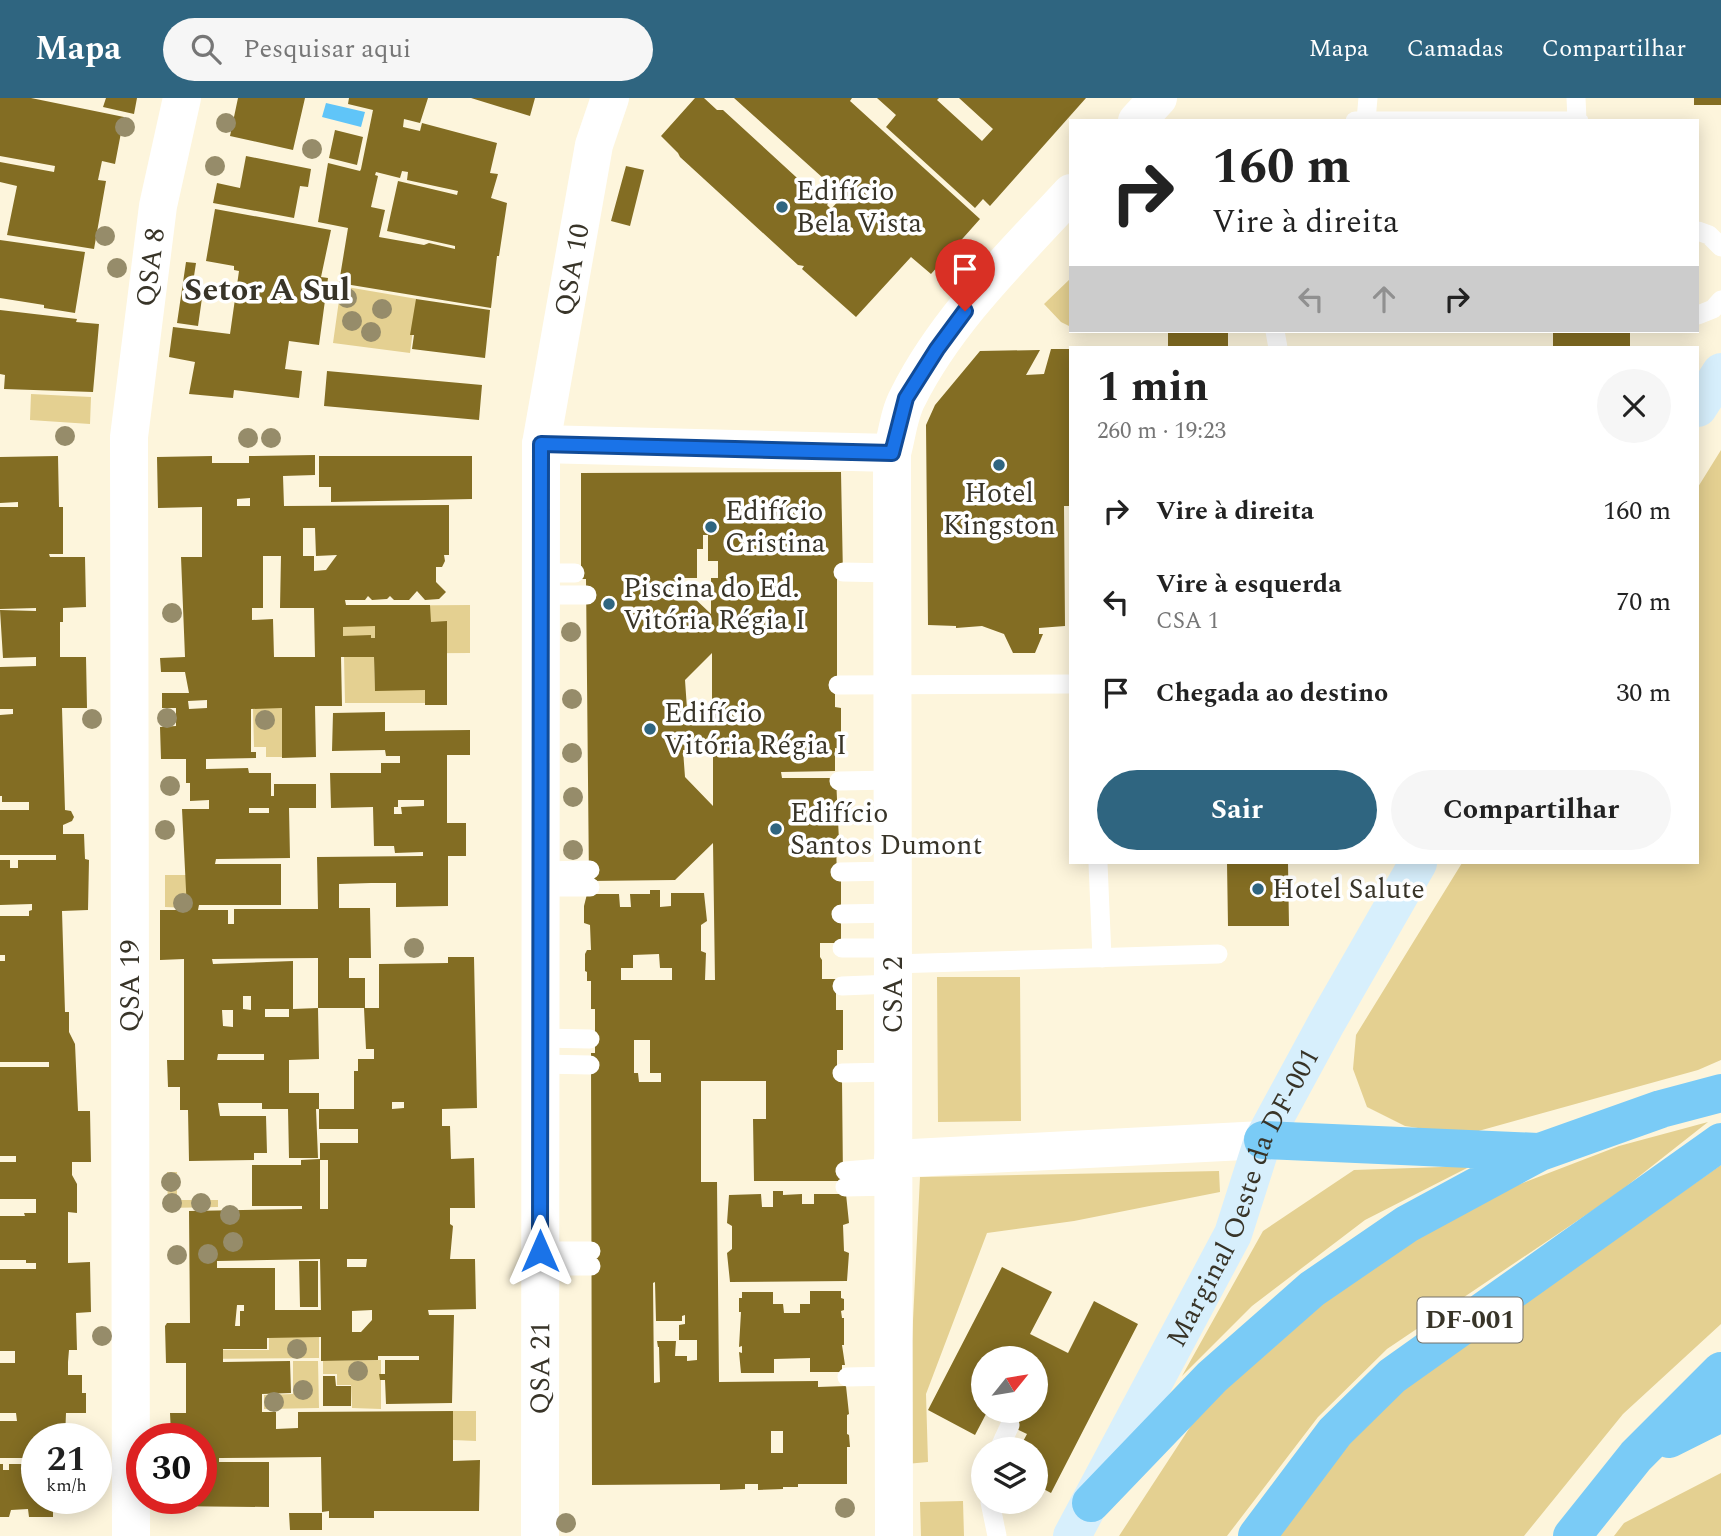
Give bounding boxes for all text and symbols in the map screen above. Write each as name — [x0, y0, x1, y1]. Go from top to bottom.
search box — [163, 18, 653, 81]
text: Mapa — [35, 24, 121, 74]
text: Pesquisar aqui — [243, 29, 411, 69]
icon: search — [187, 30, 225, 68]
text: Mapa — [1309, 31, 1369, 67]
text: Camadas — [1407, 31, 1504, 67]
text: Compartilhar — [1542, 31, 1686, 67]
text: 160 m — [1212, 130, 1351, 205]
icon: right — [1097, 147, 1188, 238]
place label: Edifício Bela Vista — [796, 170, 922, 245]
text: Vire à direita — [1212, 198, 1399, 247]
marker: Edifício Bela Vista — [774, 199, 790, 215]
street label: QSA 10 — [543, 220, 601, 319]
street label: QSA 8 — [124, 225, 177, 309]
pin — [935, 239, 995, 311]
icon: arrive — [946, 250, 984, 288]
district label: Setor A Sul — [184, 266, 350, 315]
icon: left — [1292, 280, 1330, 318]
icon: ahead — [1365, 280, 1403, 318]
icon: right — [1438, 280, 1476, 318]
text: 1 min — [1097, 356, 1209, 419]
button: close — [1597, 369, 1671, 443]
text: 260 m · 19:23 — [1097, 414, 1226, 449]
marker: Hotel Kingston — [991, 457, 1007, 473]
place label: Hotel Kingston — [943, 472, 1055, 547]
place label: Edifício Cristina — [725, 490, 826, 565]
text: Vire à direita — [1156, 491, 1314, 531]
text: 160 m — [1603, 491, 1671, 531]
icon: right — [1097, 492, 1135, 530]
marker: Edifício Cristina — [703, 519, 719, 535]
text: Vire à esquerda — [1156, 564, 1342, 604]
place label: Piscina do Ed. Vitória Régia I — [623, 567, 806, 642]
text: 70 m — [1616, 582, 1671, 622]
icon: left — [1097, 583, 1135, 621]
marker: Piscina do Ed. Vitória Régia I — [601, 596, 617, 612]
text: CSA 1 — [1156, 604, 1219, 639]
text: Chegada ao destino — [1156, 673, 1388, 713]
text: 30 m — [1616, 673, 1671, 713]
icon: arrive — [1097, 674, 1135, 712]
place label: Edifício Vitória Régia I — [664, 692, 847, 767]
marker: Edifício Vitória Régia I — [642, 721, 658, 737]
button: Sair — [1097, 770, 1377, 850]
button: Compartilhar — [1391, 770, 1671, 850]
place label: Edifício Santos Dumont — [790, 792, 982, 867]
marker: Edifício Santos Dumont — [768, 821, 784, 837]
place label: Hotel Salute — [1272, 868, 1425, 911]
marker: Hotel Salute — [1250, 881, 1266, 897]
street label: QSA 19 — [109, 939, 152, 1033]
street label: CSA 2 — [872, 957, 915, 1033]
street label: Marginal Oeste da DF-001 — [1155, 1040, 1331, 1355]
position arrow — [503, 1214, 577, 1288]
road number: DF-001 — [1418, 1298, 1522, 1343]
street label: QSA 21 — [519, 1321, 562, 1415]
north arrow — [971, 1346, 1048, 1423]
map controls — [971, 1346, 1048, 1514]
speed limit sign: 30 — [126, 1423, 217, 1514]
text: 21 — [47, 1433, 86, 1486]
button: layers — [971, 1437, 1048, 1514]
text: km/h — [46, 1472, 87, 1499]

